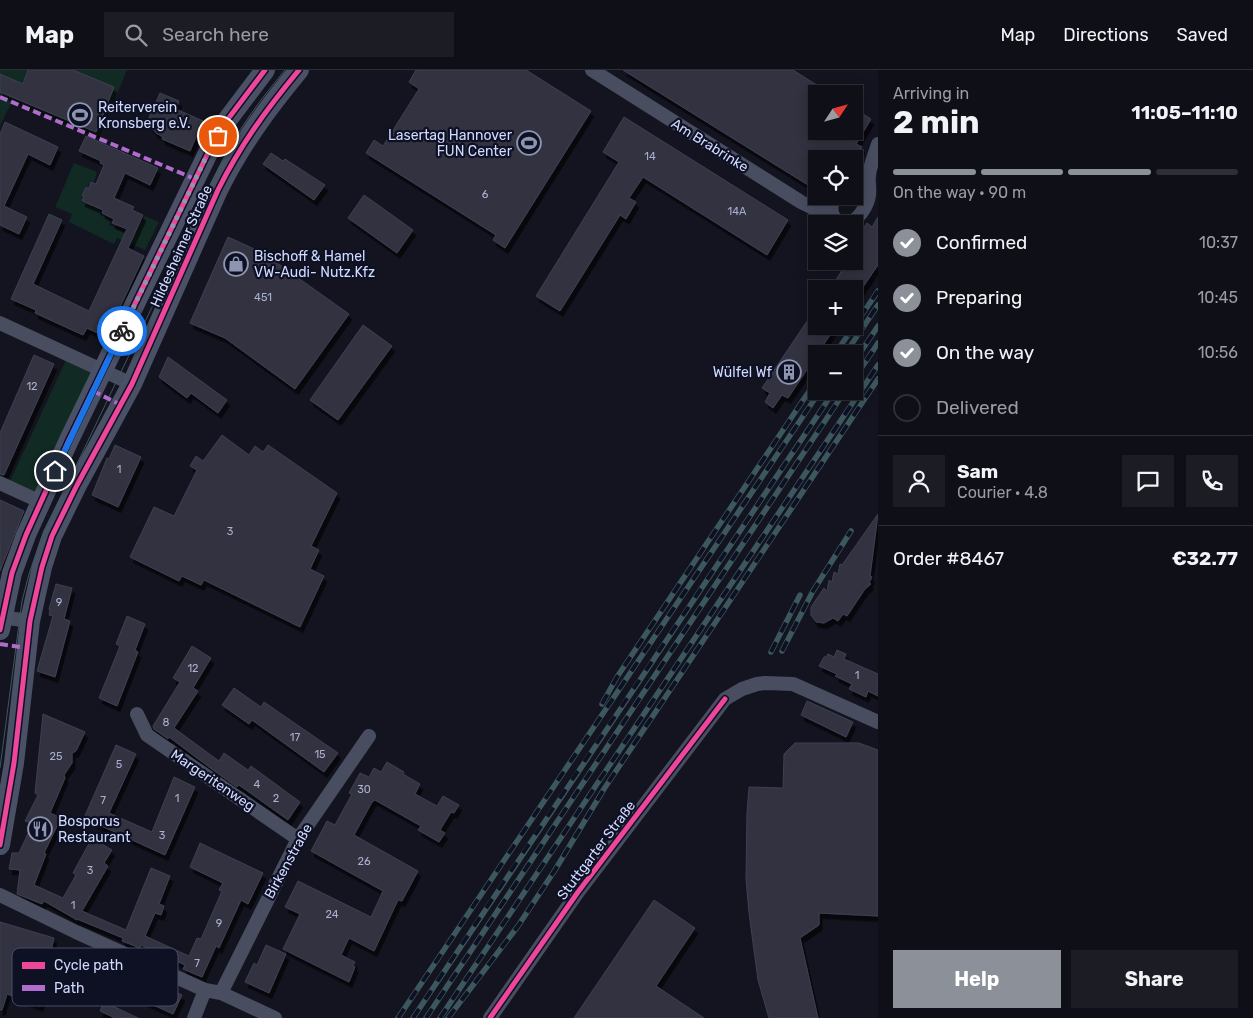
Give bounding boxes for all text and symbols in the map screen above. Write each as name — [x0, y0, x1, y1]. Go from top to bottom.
search box — [104, 12, 454, 57]
text: Map — [25, 21, 74, 49]
icon: search — [122, 21, 150, 49]
text: Search here — [162, 23, 269, 46]
text: Map — [1000, 24, 1035, 46]
text: Directions — [1063, 24, 1149, 46]
text: Saved — [1177, 24, 1228, 46]
text: Arriving in — [893, 84, 969, 103]
north arrow — [808, 85, 862, 140]
map controls — [808, 85, 863, 400]
place label: Reiterverein Kronsberg e.V. — [98, 99, 191, 132]
text: 11:05–11:10 — [1131, 101, 1238, 124]
sports icon: Reiterverein Kronsberg e.V. — [67, 102, 93, 128]
text: 2 min — [893, 103, 980, 141]
pin — [197, 115, 239, 157]
street label: Am Brabrinke — [668, 115, 752, 176]
icon: bag — [204, 122, 232, 150]
place label: Lasertag Hannover FUN Center — [388, 127, 513, 160]
sports icon: Lasertag Hannover FUN Center — [516, 130, 542, 156]
house number: 14 — [644, 150, 656, 163]
button: locate — [808, 150, 863, 205]
street label: Hildesheimer Straße — [147, 182, 216, 310]
text: On the way · 90 m — [893, 183, 1026, 202]
house number: 6 — [482, 188, 489, 201]
house number: 14A — [728, 205, 747, 218]
button: layers — [808, 215, 863, 270]
icon: check — [893, 229, 921, 257]
text: Confirmed — [936, 231, 1027, 254]
text: 10:37 — [1199, 233, 1238, 252]
place label: Bischoff & Hamel VW-Audi- Nutz.Kfz — [254, 248, 375, 281]
shop icon: Bischoff & Hamel VW-Audi- Nutz.Kfz — [223, 251, 249, 277]
button: + — [808, 280, 863, 335]
icon: check — [893, 284, 921, 312]
text: Preparing — [936, 286, 1022, 309]
text: 10:45 — [1197, 288, 1238, 307]
house number: 451 — [254, 291, 272, 304]
courier — [97, 306, 147, 356]
icon: bike — [108, 317, 136, 345]
icon: check — [893, 339, 921, 367]
text: On the way — [936, 341, 1034, 364]
text: 10:56 — [1198, 343, 1238, 362]
button: − — [808, 345, 863, 400]
building icon: Wülfel Wf — [776, 359, 802, 385]
place label: Wülfel Wf — [713, 364, 773, 381]
house number: 12 — [26, 380, 38, 393]
text: Delivered — [936, 396, 1019, 419]
pin — [34, 450, 76, 492]
button: person — [893, 455, 945, 507]
button: chat — [1122, 455, 1174, 507]
button: phone — [1186, 455, 1238, 507]
icon: home — [41, 457, 69, 485]
text: Sam — [957, 460, 998, 483]
house number: 1 — [117, 463, 121, 476]
text: Courier · 4.8 — [957, 483, 1048, 502]
house number: 3 — [227, 525, 234, 538]
text: Order #8467 — [893, 547, 1004, 570]
text: €32.77 — [1172, 547, 1238, 570]
house number: 9 — [56, 596, 62, 609]
house number: 12 — [187, 662, 199, 675]
house number: 1 — [855, 669, 859, 682]
house number: 8 — [163, 716, 170, 729]
house number: 17 — [290, 731, 301, 744]
street label: Margeritenweg — [167, 746, 258, 815]
house number: 15 — [314, 748, 326, 761]
house number: 25 — [50, 750, 63, 763]
house number: 5 — [116, 758, 123, 771]
house number: 4 — [254, 778, 261, 791]
house number: 30 — [357, 783, 371, 796]
house number: 1 — [175, 792, 179, 805]
house number: 2 — [273, 792, 279, 805]
house number: 7 — [100, 794, 106, 807]
street label: Stuttgarter Straße — [554, 797, 639, 903]
place label: Bosporus Restaurant — [58, 813, 131, 846]
restaurant icon: Bosporus Restaurant — [27, 816, 53, 842]
street label: Birkenstraße — [261, 821, 316, 902]
house number: 3 — [159, 829, 166, 842]
house number: 26 — [357, 855, 371, 868]
house number: 3 — [87, 864, 94, 877]
house number: 1 — [71, 899, 75, 912]
house number: 24 — [325, 908, 339, 921]
house number: 9 — [216, 917, 222, 930]
legend — [12, 948, 178, 1006]
button: Help — [893, 950, 1061, 1008]
button: Share — [1071, 950, 1238, 1008]
text: Cycle path — [54, 957, 123, 974]
house number: 7 — [194, 957, 200, 970]
text: Path — [54, 980, 85, 997]

